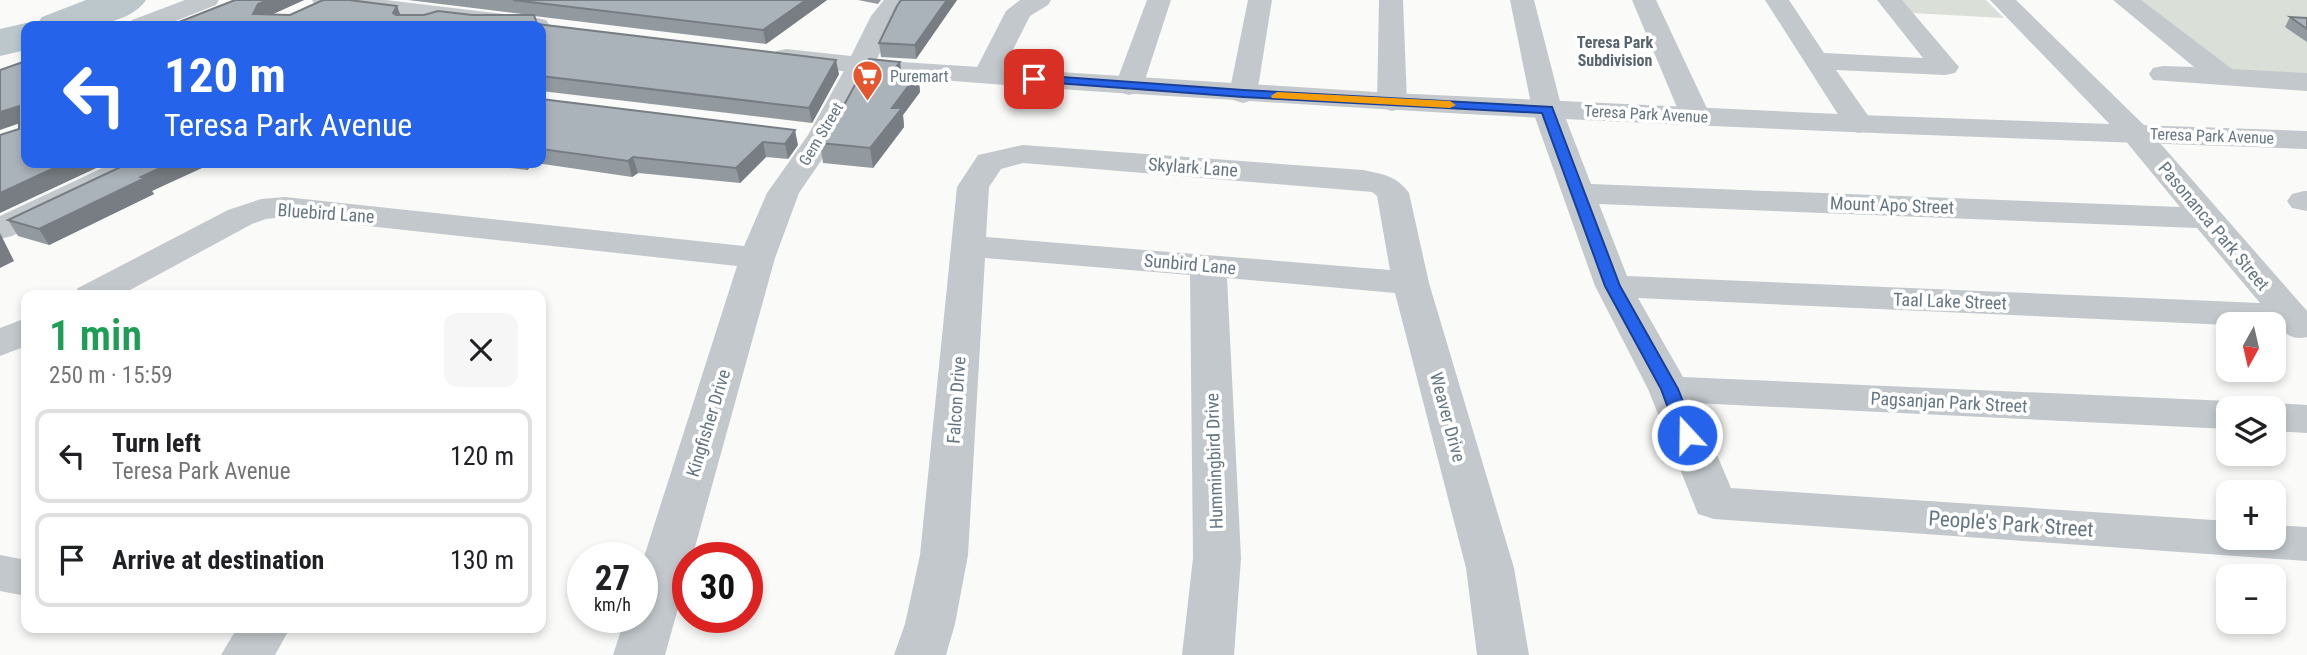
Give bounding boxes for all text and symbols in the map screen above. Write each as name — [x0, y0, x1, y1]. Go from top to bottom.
district label: Teresa Park Subdivision — [1577, 33, 1654, 70]
text: 120 m — [164, 47, 286, 104]
icon: left — [49, 49, 140, 140]
pin — [1004, 49, 1064, 109]
supermarket icon: Puremart — [850, 59, 884, 103]
icon: arrive — [1015, 60, 1053, 98]
place label: Puremart — [890, 67, 949, 86]
street label: Gem Street — [795, 99, 847, 169]
street label: Teresa Park Avenue — [1583, 101, 1709, 127]
text: Teresa Park Avenue — [164, 106, 412, 144]
street label: Teresa Park Avenue — [2150, 124, 2274, 148]
street label: Skylark Lane — [1147, 153, 1239, 181]
street label: Pasonanca Park Street — [2154, 157, 2274, 295]
street label: Mount Apo Street — [1830, 192, 1954, 218]
street label: Bluebird Lane — [277, 199, 375, 227]
street label: Sunbird Lane — [1143, 250, 1237, 278]
street label: Taal Lake Street — [1893, 289, 2007, 313]
text: 1 min — [49, 311, 142, 360]
north arrow — [2216, 312, 2286, 382]
map controls — [2216, 312, 2286, 634]
button: close — [444, 313, 518, 387]
street label: Falcon Drive — [942, 356, 970, 444]
text: 250 m · 15:59 — [49, 362, 173, 389]
street label: Kingfisher Drive — [682, 367, 734, 479]
street label: Weaver Drive — [1426, 370, 1470, 464]
street label: Pagsanjan Park Street — [1870, 387, 2028, 417]
street label: Hummingbird Drive — [1201, 393, 1227, 529]
button: layers — [2216, 396, 2286, 466]
position arrow — [1650, 398, 1724, 472]
text: Turn left — [112, 428, 201, 458]
icon: left — [53, 437, 91, 475]
text: 120 m — [450, 441, 514, 471]
text: Teresa Park Avenue — [112, 458, 291, 485]
button: + — [2216, 480, 2286, 550]
street label: People's Park Street — [1928, 506, 2094, 542]
icon: arrive — [53, 541, 91, 579]
speed limit sign: 30 — [672, 542, 763, 633]
text: Arrive at destination — [112, 545, 324, 575]
text: 130 m — [450, 545, 514, 575]
text: 27 — [595, 558, 630, 599]
button: − — [2216, 564, 2286, 634]
text: km/h — [594, 594, 631, 615]

